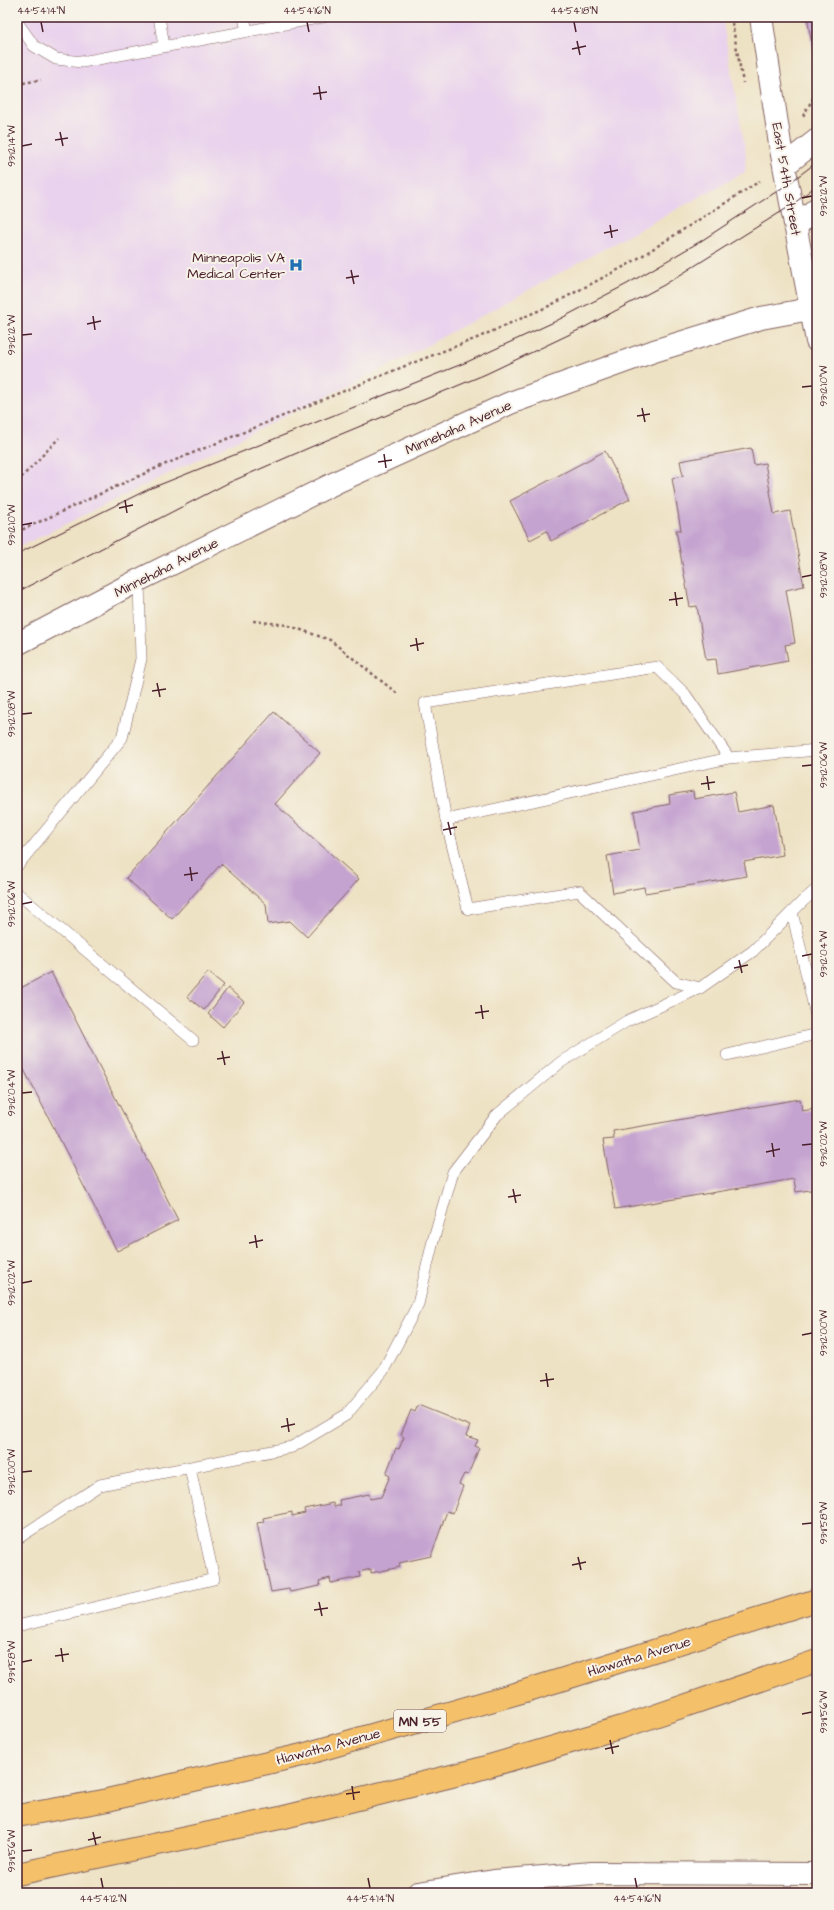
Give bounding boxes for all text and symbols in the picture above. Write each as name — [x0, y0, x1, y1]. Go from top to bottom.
text: 44°54'14"N — [17, 4, 65, 18]
text: 44°54'16"N — [283, 4, 331, 18]
text: 44°54'18"N — [550, 4, 598, 18]
street label: East 54th Street — [766, 121, 806, 238]
text: 93°12'14"W — [5, 125, 19, 167]
text: 93°12'12"W — [817, 175, 831, 216]
place label: Minneapolis VA Medical Center — [187, 248, 285, 284]
hospital icon: Minneapolis VA Medical Center — [288, 257, 304, 273]
text: 93°12'12"W — [5, 314, 19, 355]
text: 93°12'10"W — [817, 365, 831, 406]
street label: Minnehaha Avenue — [402, 395, 515, 460]
text: 93°12'10"W — [5, 504, 19, 545]
street label: Minnehaha Avenue — [111, 533, 222, 603]
text: 93°12'08"W — [817, 551, 831, 598]
text: 93°12'08"W — [5, 690, 19, 737]
text: 93°12'06"W — [817, 741, 831, 788]
text: 93°12'06"W — [5, 880, 19, 927]
text: 93°12'04"W — [817, 930, 831, 977]
text: 93°12'04"W — [5, 1069, 19, 1116]
text: 93°12'02"W — [817, 1121, 831, 1167]
text: 93°12'02"W — [5, 1260, 19, 1306]
text: 93°12'00"W — [817, 1309, 831, 1356]
text: 93°12'00"W — [5, 1448, 19, 1495]
text: 93°11'58"W — [817, 1501, 831, 1544]
street label: Hiawatha Avenue — [585, 1632, 694, 1682]
text: 93°11'58"W — [5, 1640, 19, 1683]
text: 93°11'56"W — [817, 1690, 831, 1733]
road number: MN 55 — [394, 1710, 446, 1732]
street label: Hiawatha Avenue — [274, 1723, 383, 1770]
text: 93°11'56"W — [5, 1829, 19, 1872]
text: 44°54'12"N — [80, 1892, 126, 1906]
text: 44°54'14"N — [346, 1892, 394, 1906]
text: 44°54'16"N — [613, 1892, 661, 1906]

